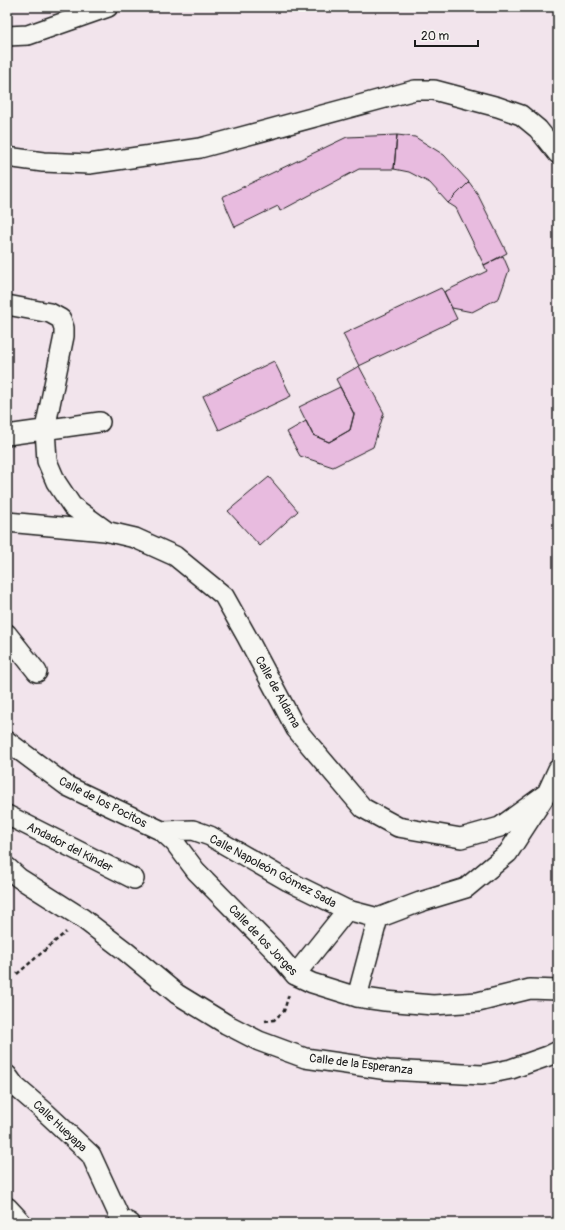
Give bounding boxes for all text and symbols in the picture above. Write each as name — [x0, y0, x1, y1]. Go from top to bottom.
scale bar — [415, 22, 478, 48]
text: 20 m — [421, 29, 450, 44]
street label: Calle de Aldama — [252, 654, 304, 731]
street label: Calle de los Pocitos — [56, 774, 150, 831]
street label: Andador del Kinder — [24, 819, 116, 876]
street label: Calle Napoleón Gómez Sada — [207, 832, 339, 912]
street label: Calle de los Jorges — [225, 902, 301, 979]
street label: Calle de la Esperanza — [308, 1051, 414, 1078]
street label: Calle Hueyapa — [29, 1097, 90, 1156]

